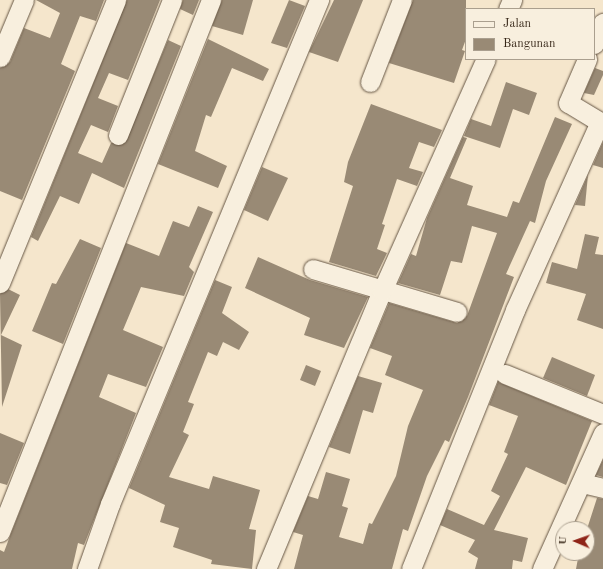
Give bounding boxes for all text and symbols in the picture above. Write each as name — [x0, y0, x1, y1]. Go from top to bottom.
legend — [465, 8, 595, 60]
text: Jalan — [503, 18, 531, 30]
text: Bangunan — [503, 38, 555, 50]
north arrow — [555, 521, 595, 561]
text: U — [558, 536, 569, 545]

